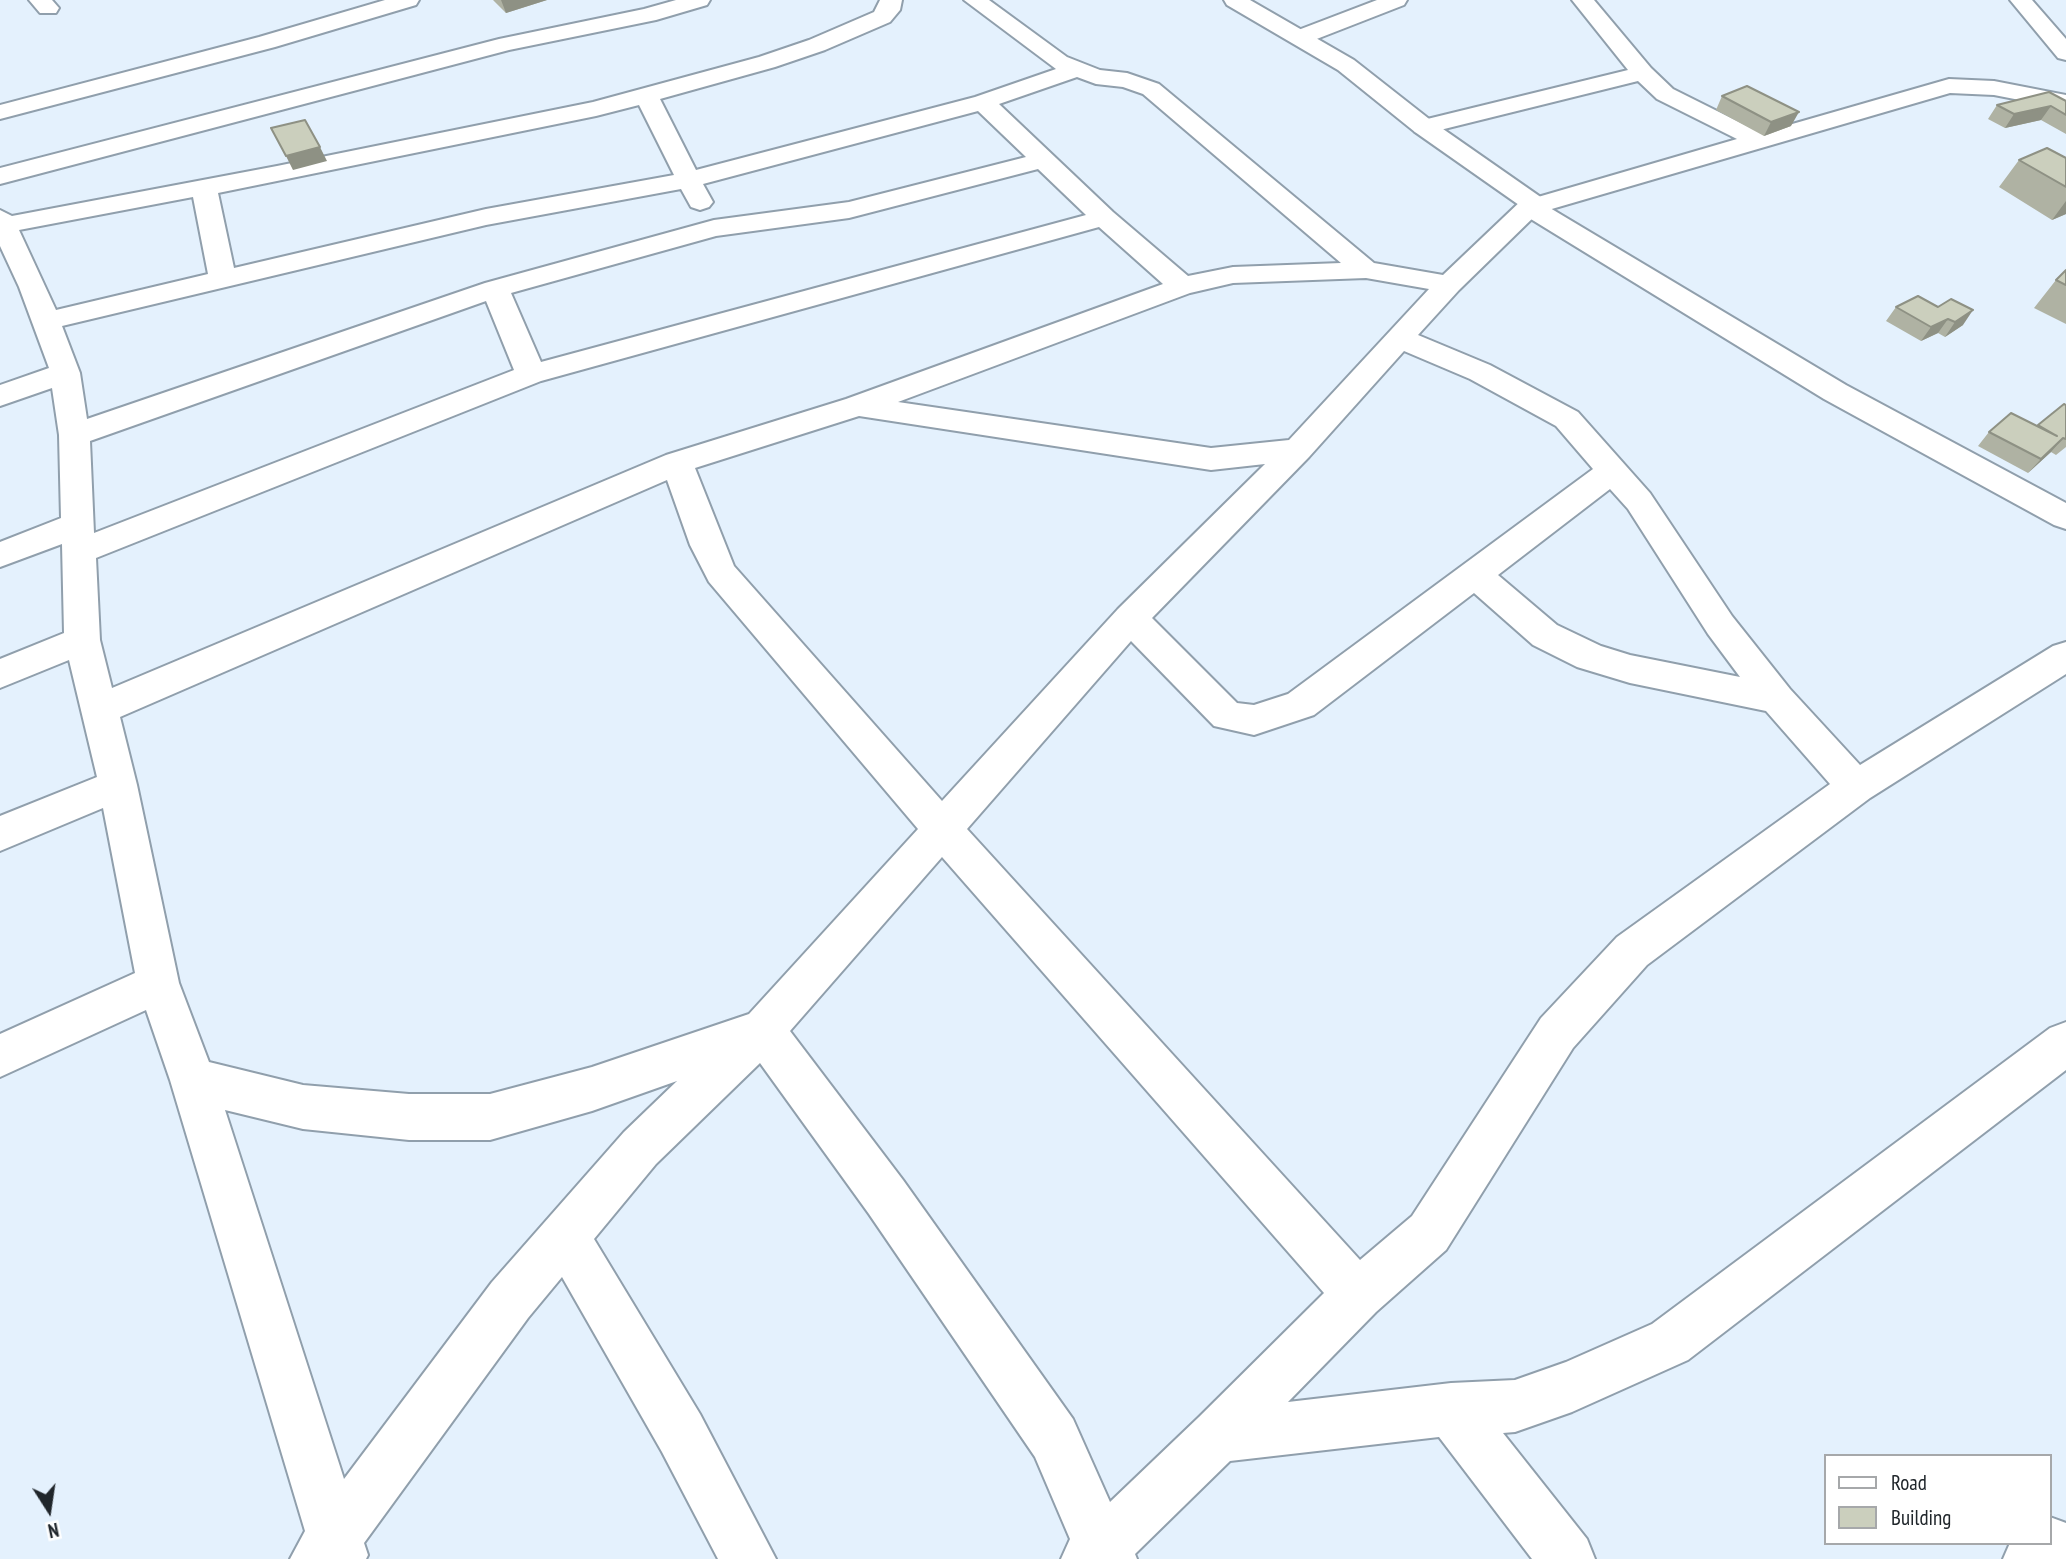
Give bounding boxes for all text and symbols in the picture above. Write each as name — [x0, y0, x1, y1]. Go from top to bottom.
legend — [1825, 1454, 2052, 1545]
text: Road — [1891, 1469, 1927, 1496]
north arrow — [14, 1475, 84, 1545]
text: Building — [1891, 1504, 1951, 1531]
text: N — [46, 1518, 61, 1543]

